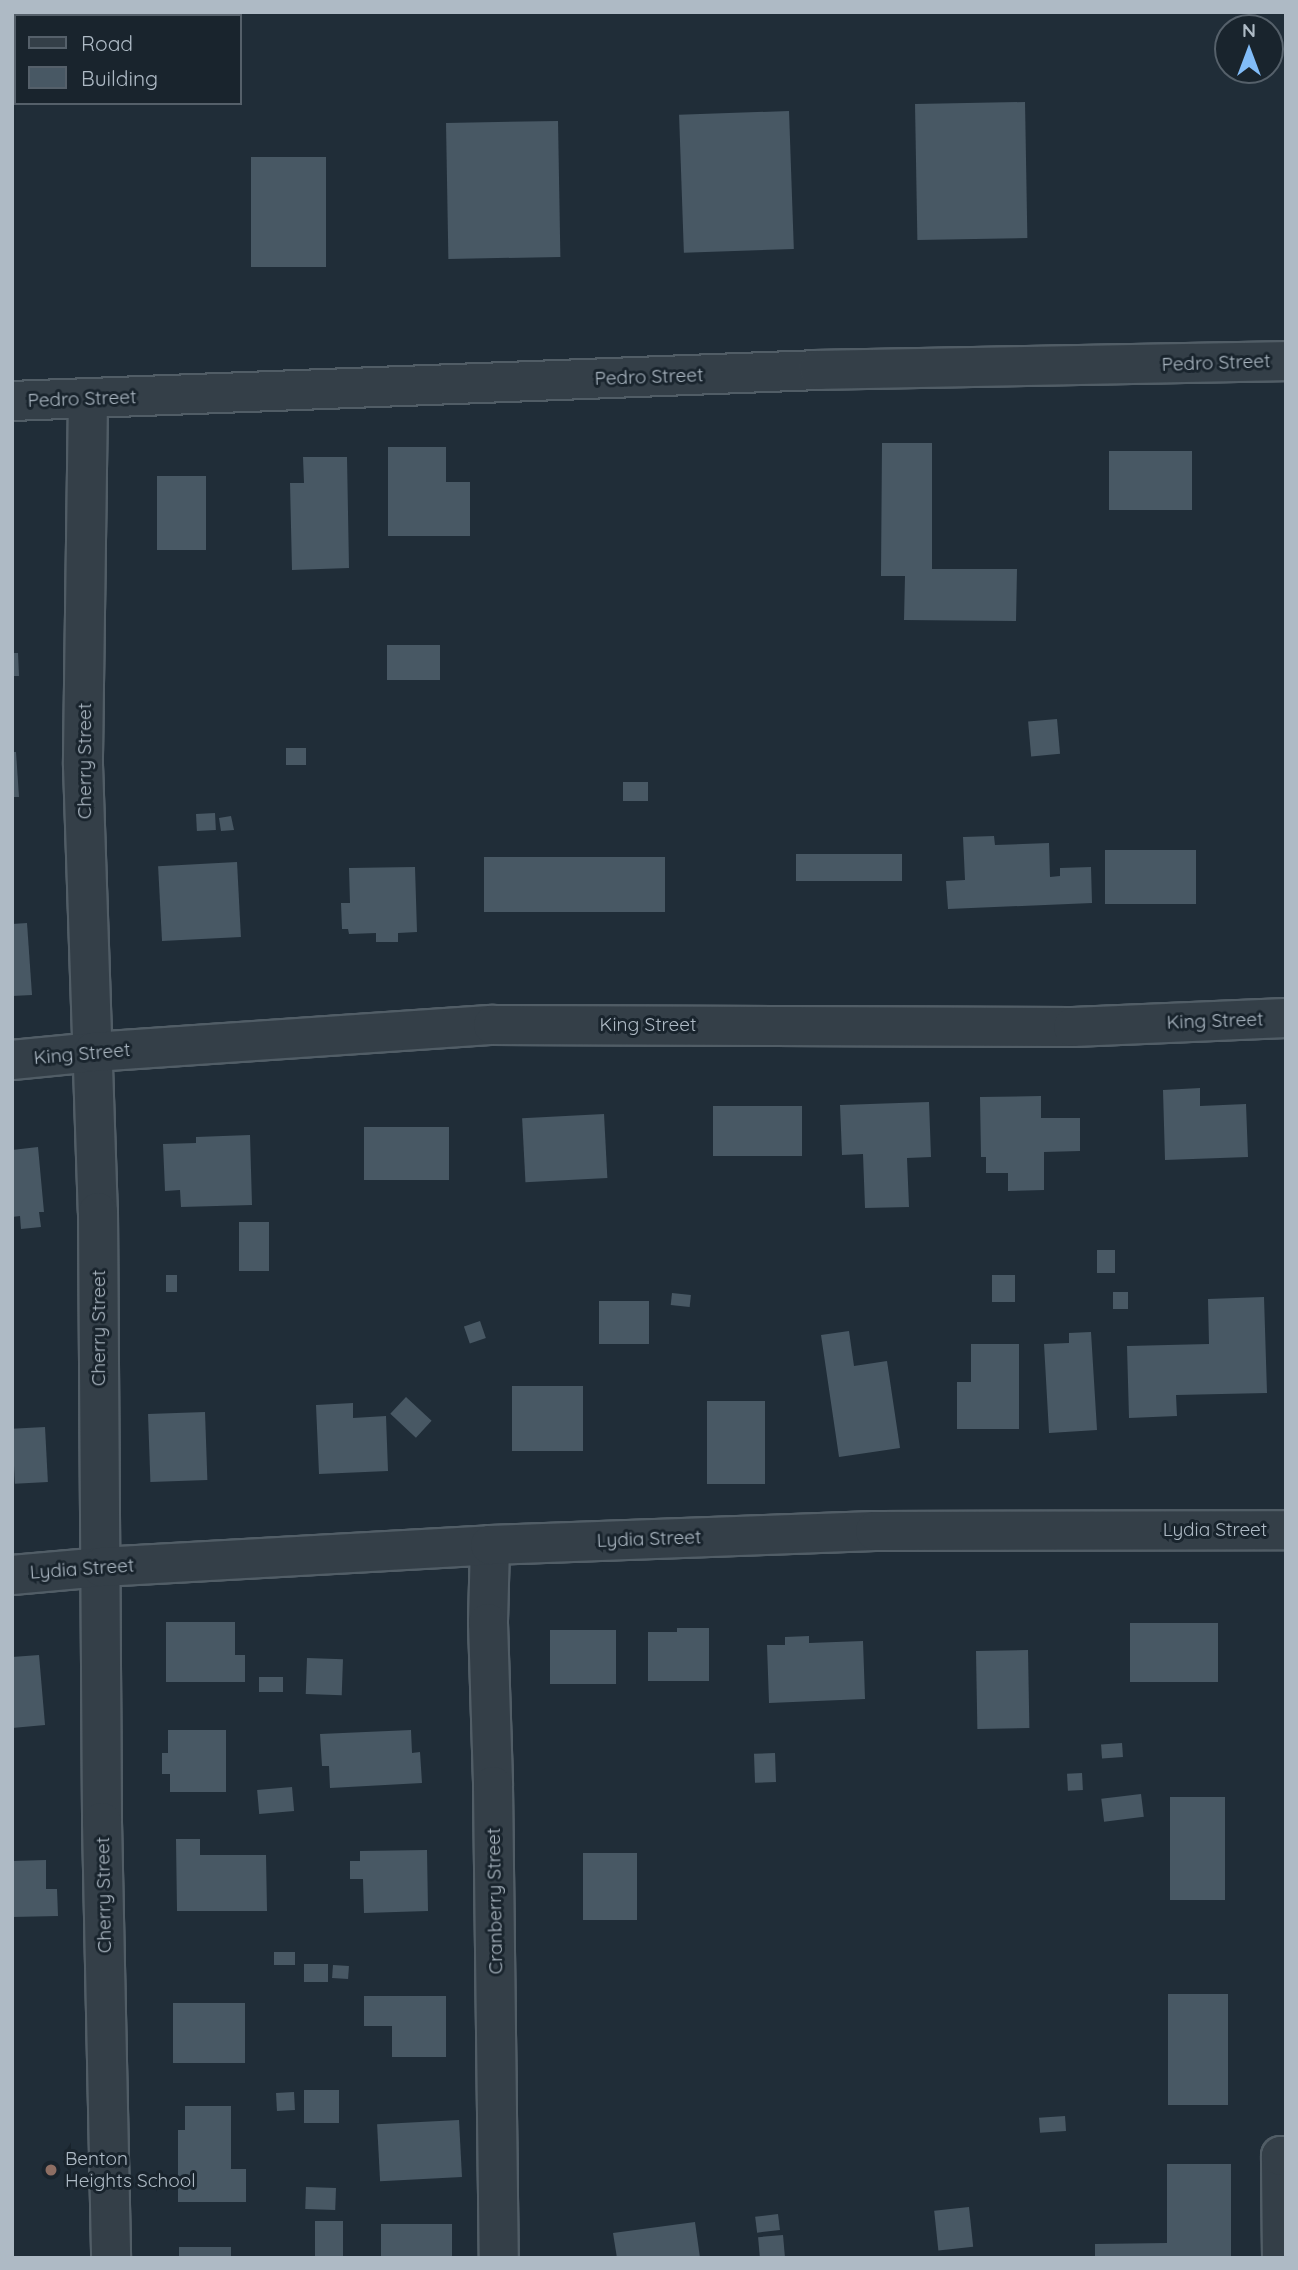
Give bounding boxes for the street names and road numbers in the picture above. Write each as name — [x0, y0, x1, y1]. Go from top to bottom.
street label: Pedro Street — [1161, 350, 1271, 376]
street label: Pedro Street — [594, 364, 704, 390]
street label: Pedro Street — [27, 386, 137, 412]
street label: Cherry Street — [74, 703, 96, 819]
street label: King Street — [1166, 1008, 1264, 1034]
street label: King Street — [600, 1014, 696, 1036]
street label: King Street — [33, 1038, 131, 1070]
street label: Cherry Street — [88, 1270, 110, 1386]
street label: Lydia Street — [1163, 1519, 1267, 1541]
street label: Lydia Street — [596, 1526, 702, 1552]
street label: Lydia Street — [29, 1554, 135, 1584]
street label: Cranberry Street — [482, 1827, 508, 1975]
street label: Cherry Street — [92, 1837, 116, 1953]

